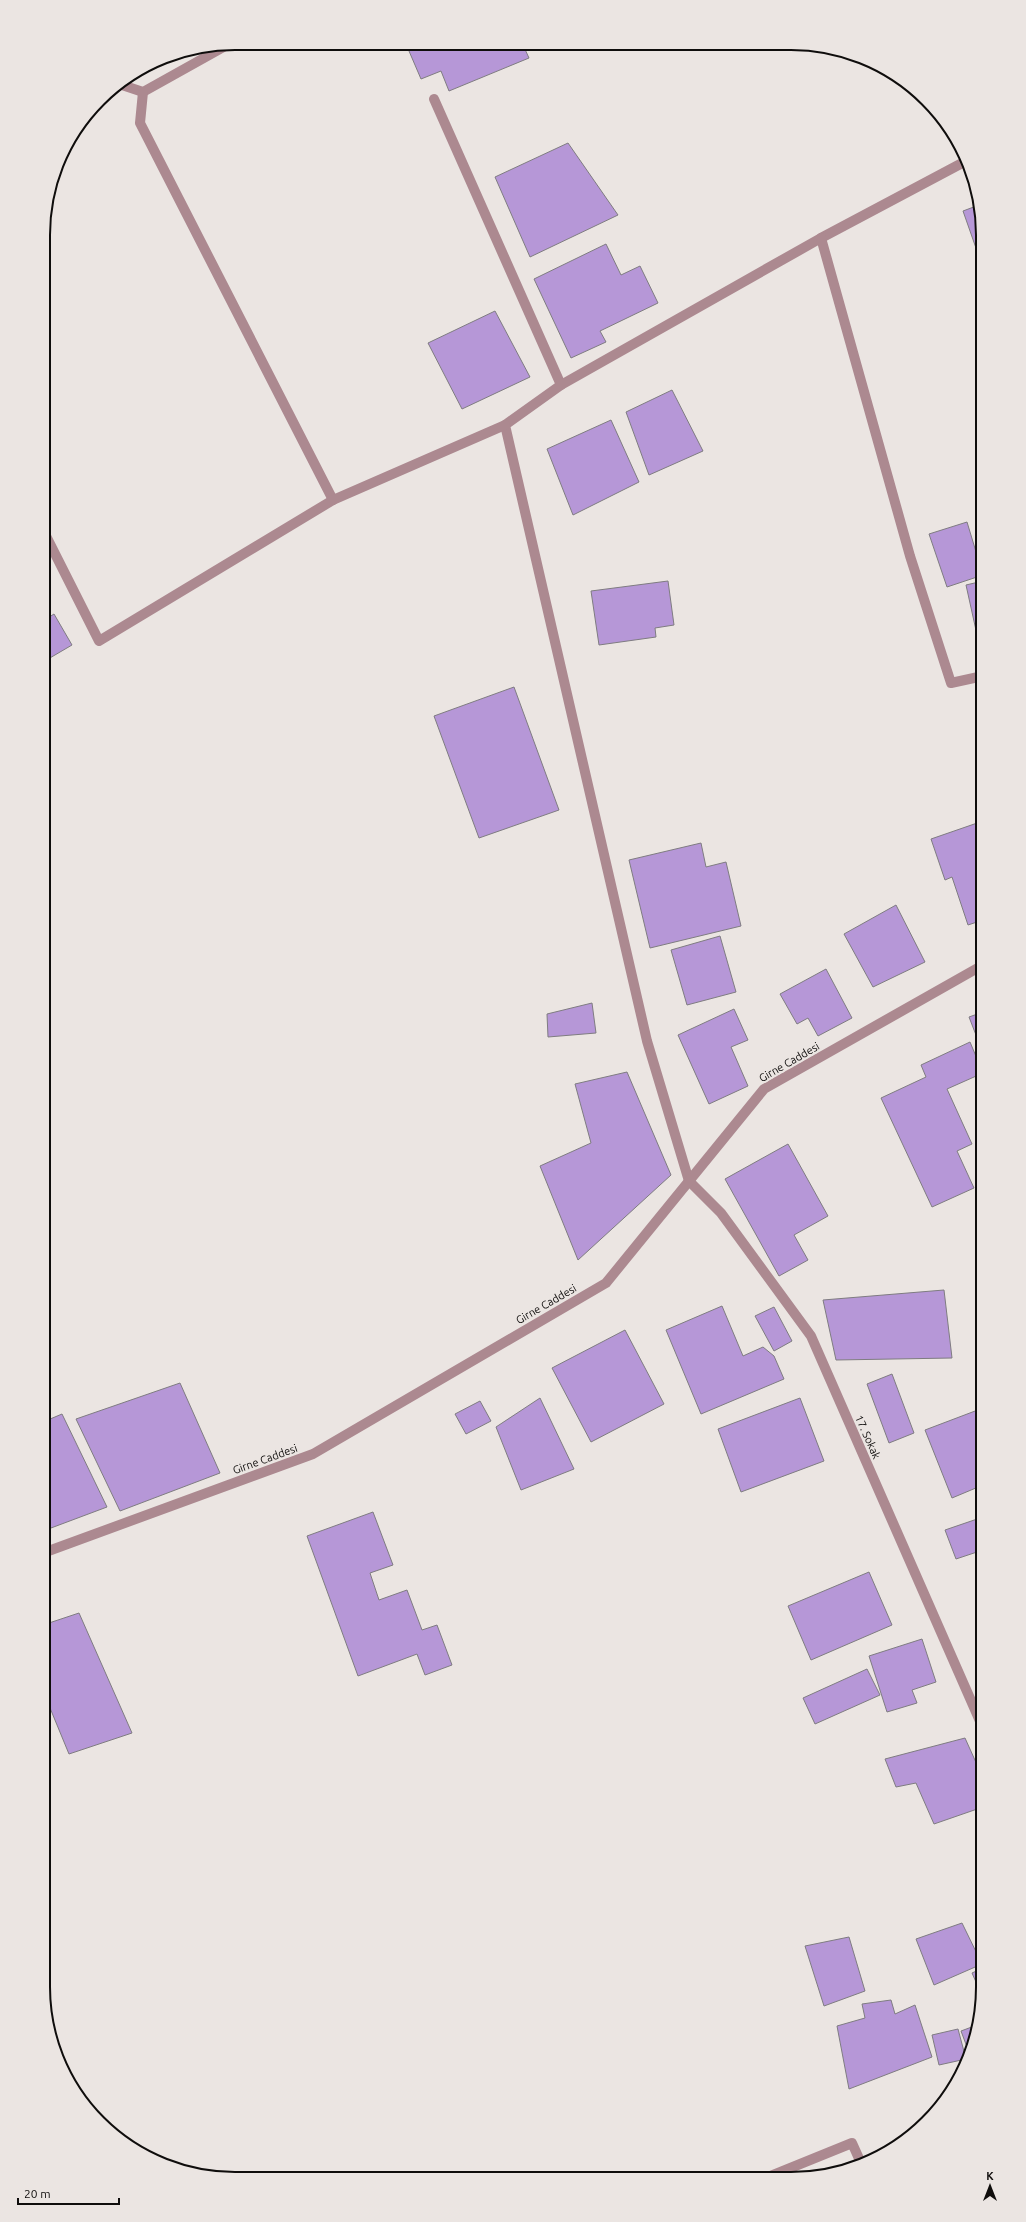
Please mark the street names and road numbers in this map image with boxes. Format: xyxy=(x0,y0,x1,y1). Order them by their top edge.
street label: Girne Caddesi xyxy=(757,1040,821,1084)
street label: Girne Caddesi xyxy=(514,1282,578,1326)
street label: 17. Sokak xyxy=(853,1413,883,1461)
street label: Girne Caddesi xyxy=(231,1442,299,1476)

